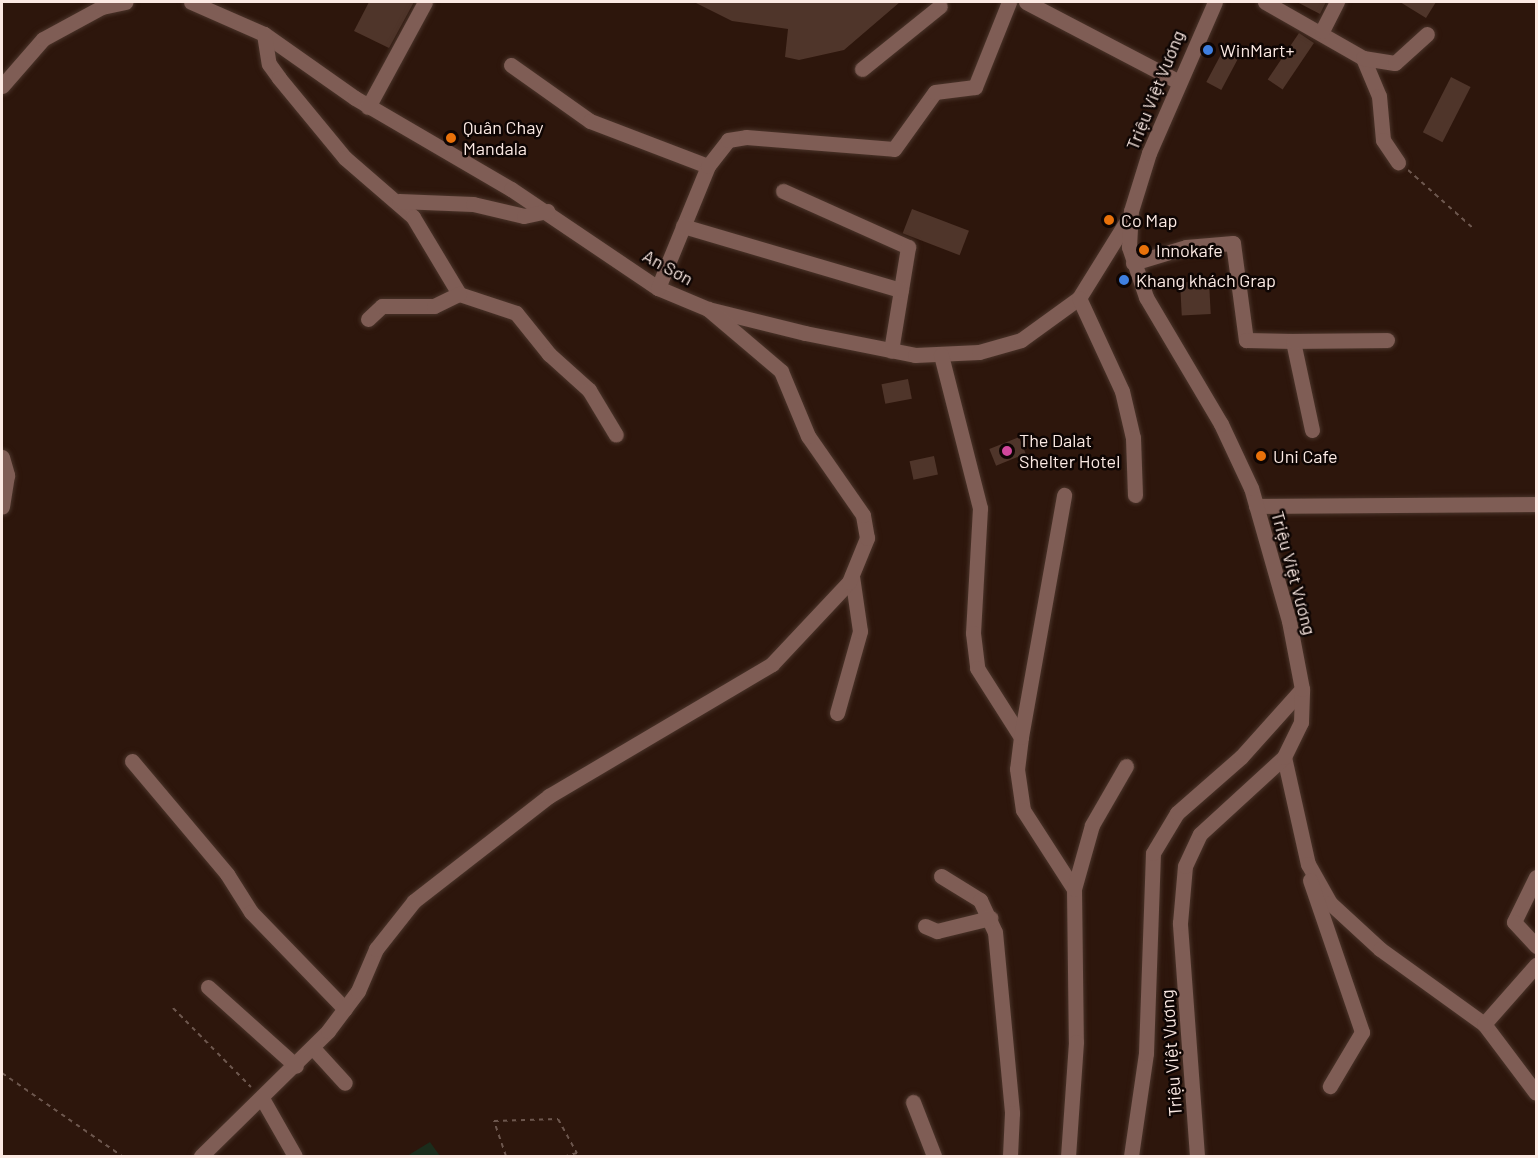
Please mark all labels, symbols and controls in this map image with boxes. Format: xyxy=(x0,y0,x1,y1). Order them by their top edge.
street label: Triệu Việt Vương xyxy=(1121,27,1189,153)
place label: WinMart+ xyxy=(1220,39,1295,61)
marker: WinMart+ xyxy=(1201,43,1215,57)
place label: Quân Chay Mandala xyxy=(463,117,544,160)
marker: Quân Chay Mandala xyxy=(444,131,458,145)
place label: Co Map xyxy=(1121,209,1177,231)
marker: Co Map xyxy=(1102,213,1116,227)
place label: Innokafe xyxy=(1156,239,1223,261)
marker: Innokafe xyxy=(1137,243,1151,257)
street label: An Sơn xyxy=(639,244,697,290)
place label: Khang khách Grap xyxy=(1136,269,1276,291)
marker: Khang khách Grap xyxy=(1117,273,1131,287)
place label: The Dalat Shelter Hotel xyxy=(1019,430,1120,472)
marker: The Dalat Shelter Hotel xyxy=(1000,444,1014,458)
place label: Uni Cafe xyxy=(1273,445,1338,467)
marker: Uni Cafe xyxy=(1254,449,1268,463)
street label: Triệu Việt Vương xyxy=(1267,509,1321,637)
street label: Triệu Việt Vương xyxy=(1156,989,1186,1117)

